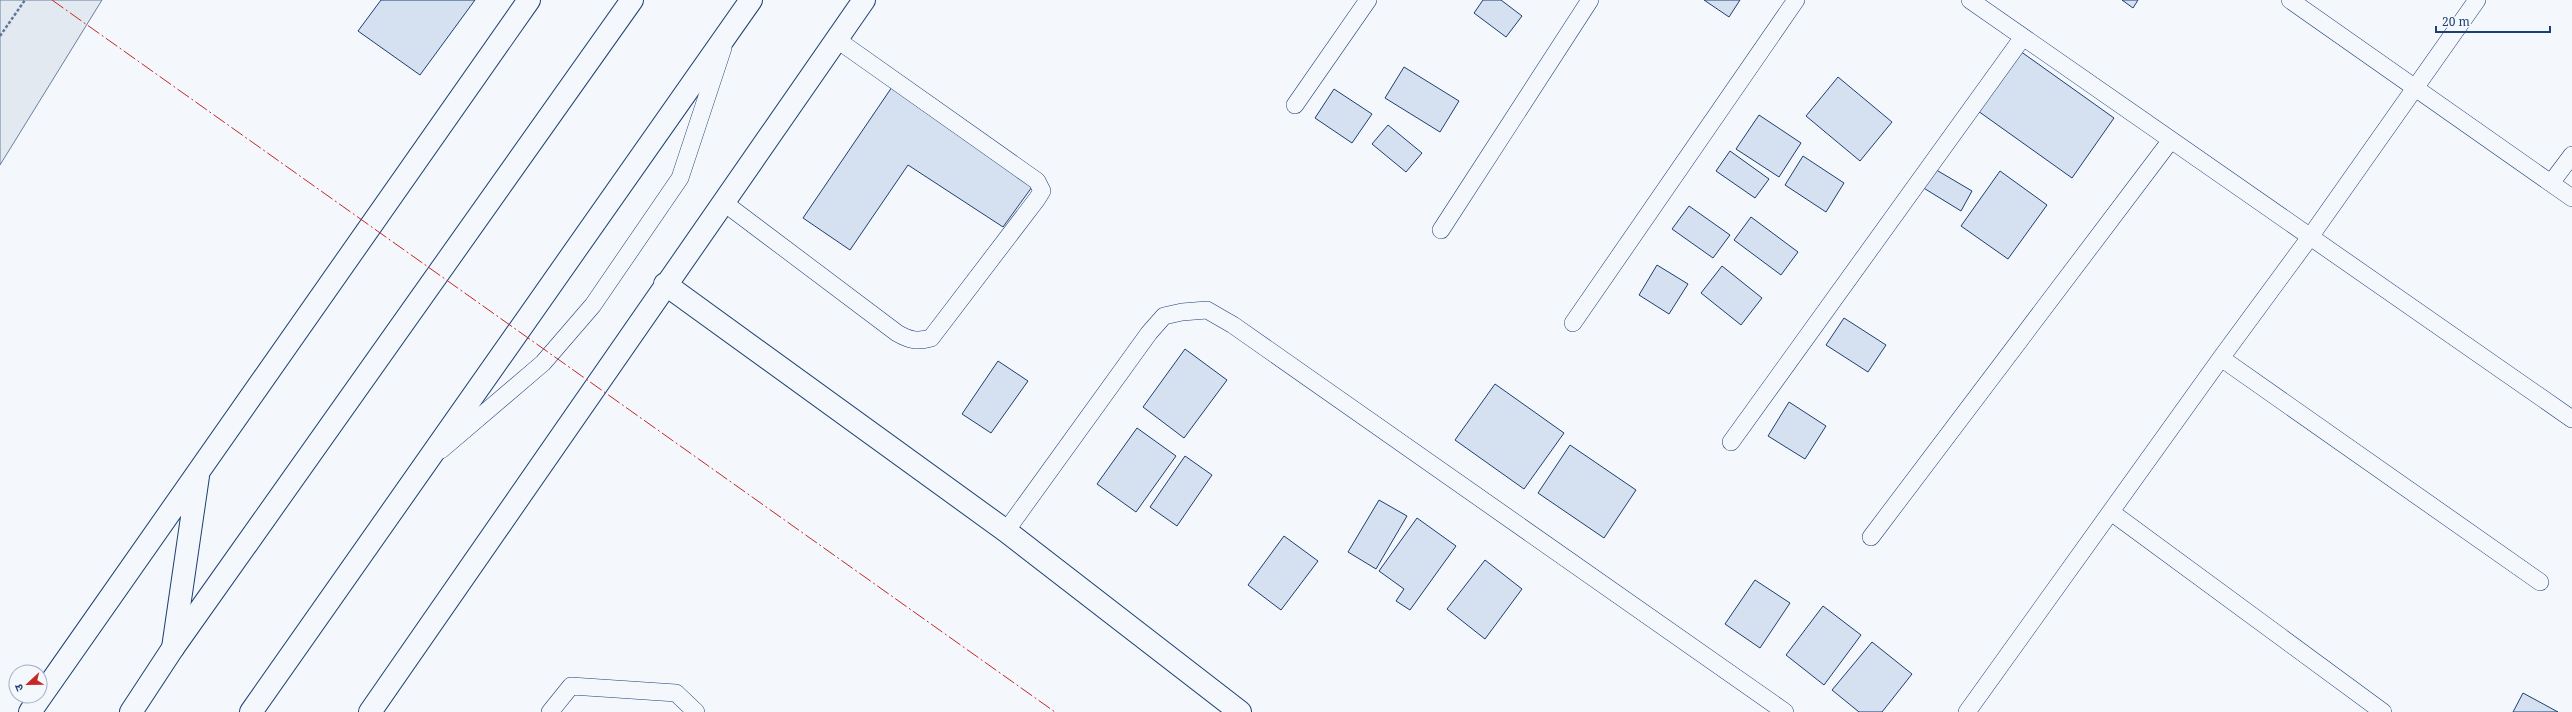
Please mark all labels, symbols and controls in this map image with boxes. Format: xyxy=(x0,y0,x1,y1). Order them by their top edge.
scale bar xyxy=(2436,8,2550,34)
text: 20 m xyxy=(2442,13,2470,30)
north arrow xyxy=(8,664,48,704)
text: उ xyxy=(10,682,26,694)

